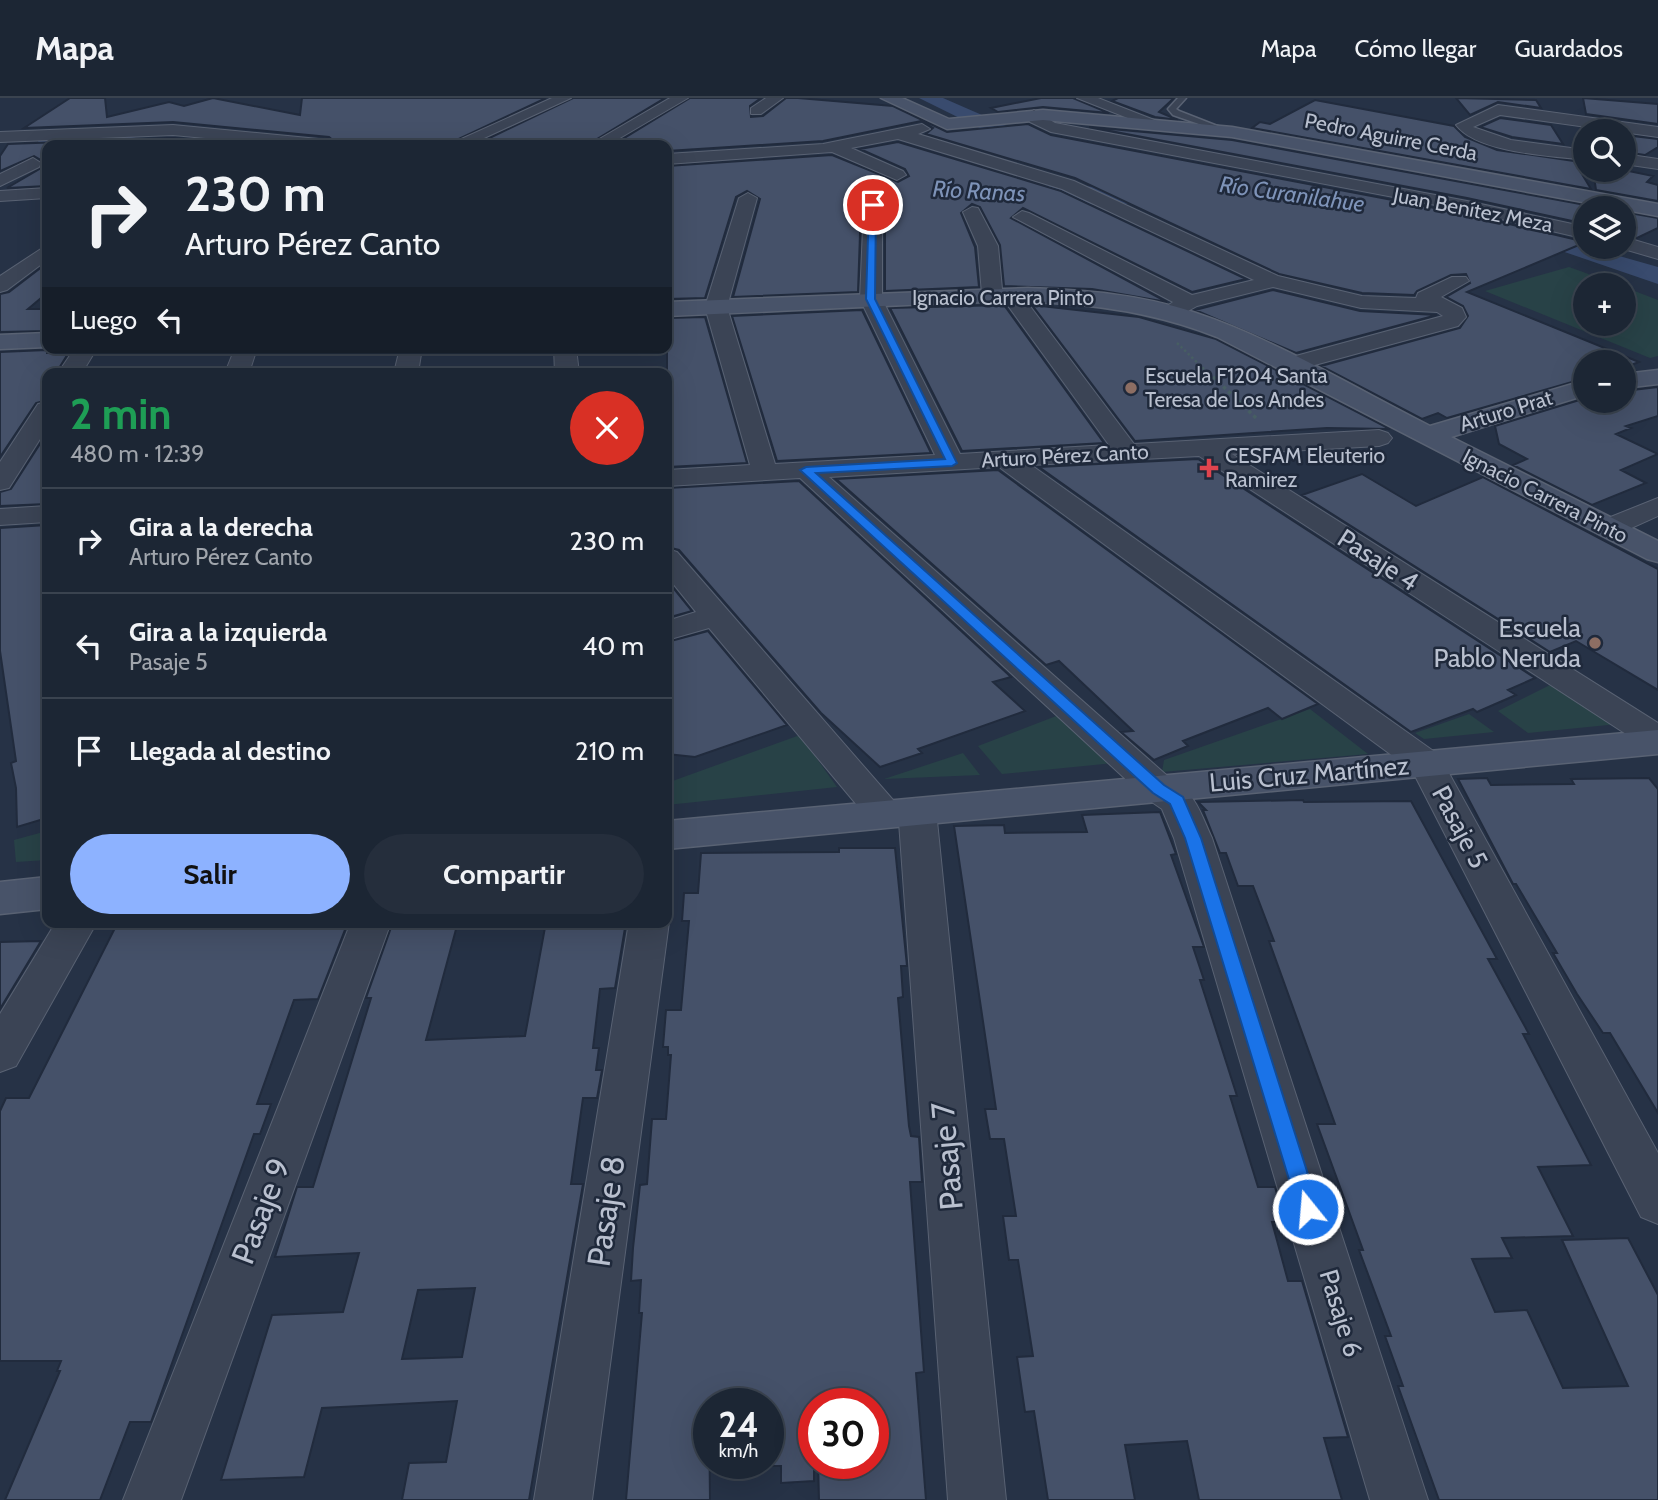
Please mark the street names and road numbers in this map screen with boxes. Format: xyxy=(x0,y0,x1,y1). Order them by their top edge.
street label: Pedro Aguirre Cerda xyxy=(1303,108,1480,166)
street label: Juan Benítez Meza xyxy=(1390,182,1555,237)
street label: Ignacio Carrera Pinto xyxy=(912,285,1094,310)
street label: Arturo Prat xyxy=(1456,385,1555,436)
street label: Arturo Pérez Canto xyxy=(981,439,1149,472)
street label: Ignacio Carrera Pinto xyxy=(1458,443,1632,548)
street label: Pasaje 4 xyxy=(1332,522,1424,598)
street label: Luis Cruz Martínez xyxy=(1208,749,1410,799)
street label: Pasaje 5 xyxy=(1425,780,1495,874)
street label: Pasaje 7 xyxy=(922,1100,971,1212)
street label: Pasaje 9 xyxy=(223,1152,299,1269)
street label: Pasaje 8 xyxy=(578,1153,633,1269)
street label: Pasaje 6 xyxy=(1313,1265,1369,1361)

